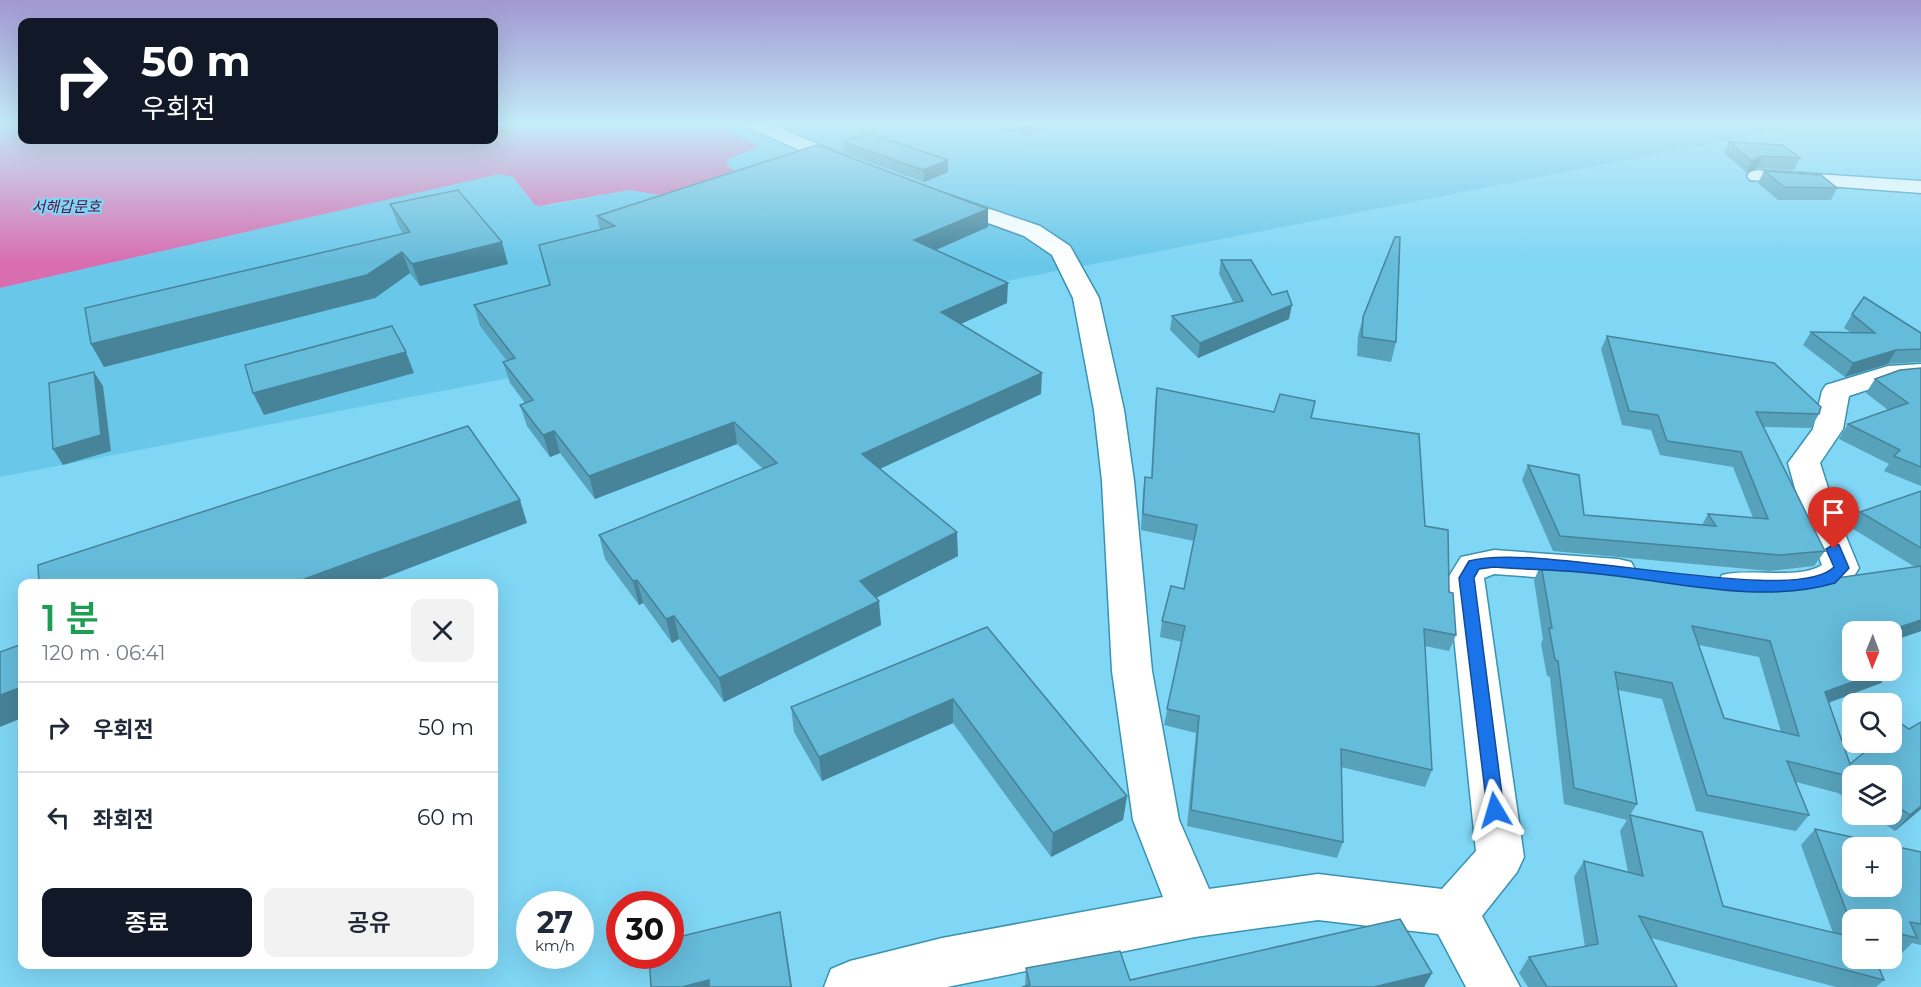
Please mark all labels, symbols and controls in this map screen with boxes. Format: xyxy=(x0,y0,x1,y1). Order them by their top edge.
text: 50 m xyxy=(141,35,250,87)
icon: right xyxy=(42,42,120,120)
text: 우회전 xyxy=(141,92,216,125)
water label: 서해갑문호 xyxy=(31,197,102,216)
pin xyxy=(1808,487,1859,549)
icon: arrive xyxy=(1817,496,1850,529)
text: 1 분 xyxy=(42,596,99,640)
button: close xyxy=(411,599,474,662)
north arrow xyxy=(1842,621,1902,681)
map controls xyxy=(1842,621,1902,969)
text: 120 m · 06:41 xyxy=(42,641,165,665)
button: search xyxy=(1842,693,1902,753)
icon: right xyxy=(42,711,75,744)
text: 50 m xyxy=(418,714,474,741)
text: 우회전 xyxy=(93,716,154,743)
button: layers xyxy=(1842,765,1902,825)
position arrow xyxy=(1463,778,1527,842)
icon: left xyxy=(42,801,75,834)
text: 60 m xyxy=(417,804,474,831)
text: 좌회전 xyxy=(93,806,154,833)
button: + xyxy=(1842,837,1902,897)
button: 종료 xyxy=(42,888,252,957)
button: 공유 xyxy=(264,888,474,957)
speed limit sign: 30 xyxy=(606,891,684,969)
text: 27 xyxy=(537,904,573,941)
button: − xyxy=(1842,909,1902,969)
text: km/h xyxy=(535,936,575,955)

